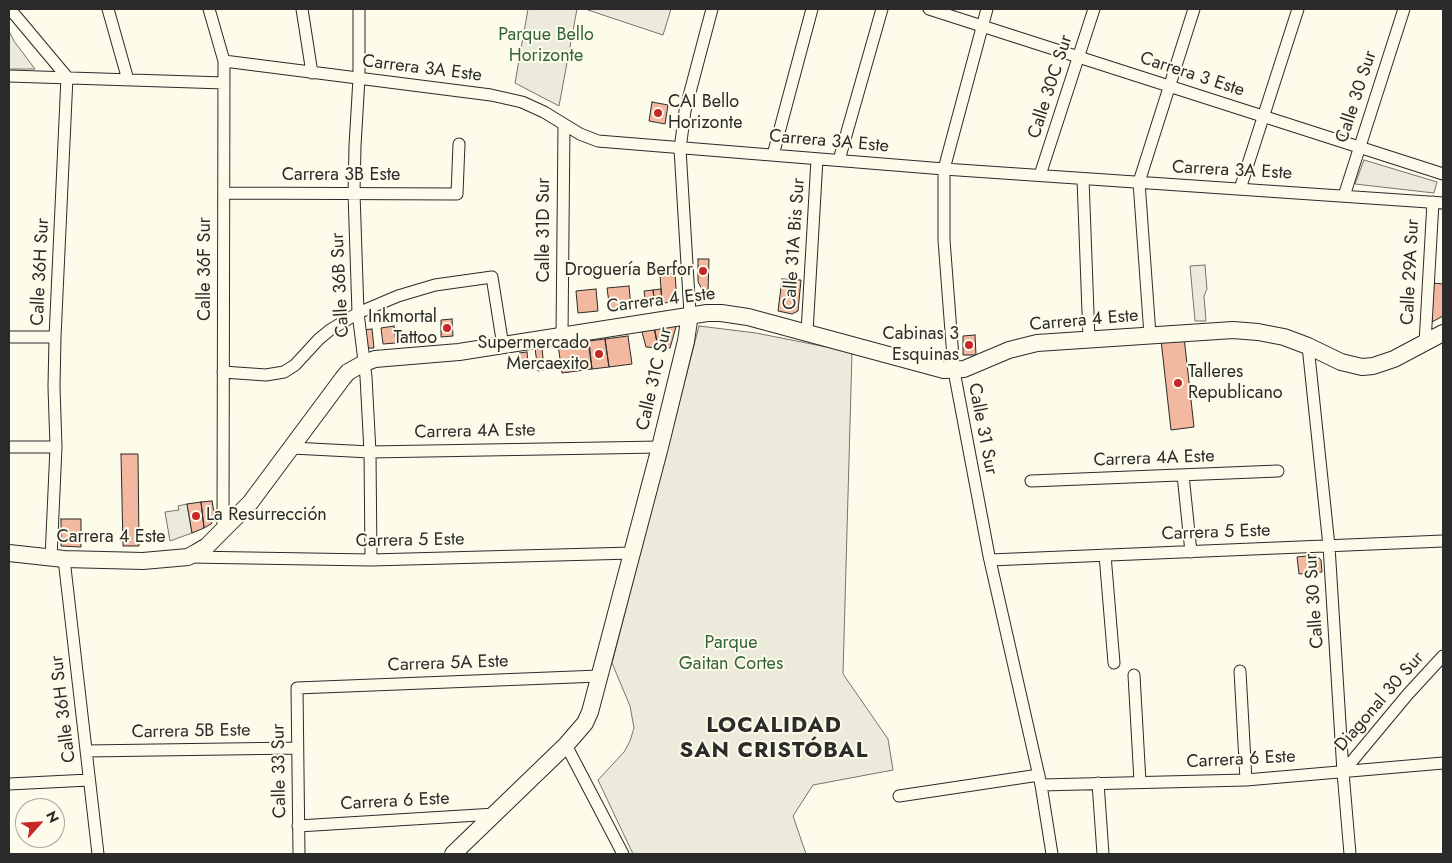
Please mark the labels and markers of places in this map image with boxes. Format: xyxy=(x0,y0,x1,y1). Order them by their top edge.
place label: CAI Bello Horizonte xyxy=(668,92,742,134)
marker: CAI Bello Horizonte xyxy=(652,107,664,119)
place label: Droguería Berfor xyxy=(564,260,693,282)
marker: Droguería Berfor xyxy=(697,265,709,277)
place label: Inkmortal Tattoo xyxy=(368,307,437,350)
marker: Inkmortal Tattoo xyxy=(441,322,453,334)
place label: Cabinas 3 Esquinas xyxy=(882,324,959,366)
place label: Supermercado Mercaexito xyxy=(477,333,589,376)
marker: Cabinas 3 Esquinas xyxy=(963,339,975,351)
marker: Supermercado Mercaexito xyxy=(593,348,605,360)
place label: Talleres Republicano xyxy=(1188,362,1283,404)
marker: Talleres Republicano xyxy=(1172,377,1184,389)
place label: La Resurrección xyxy=(206,505,327,527)
marker: La Resurrección xyxy=(190,510,202,522)

